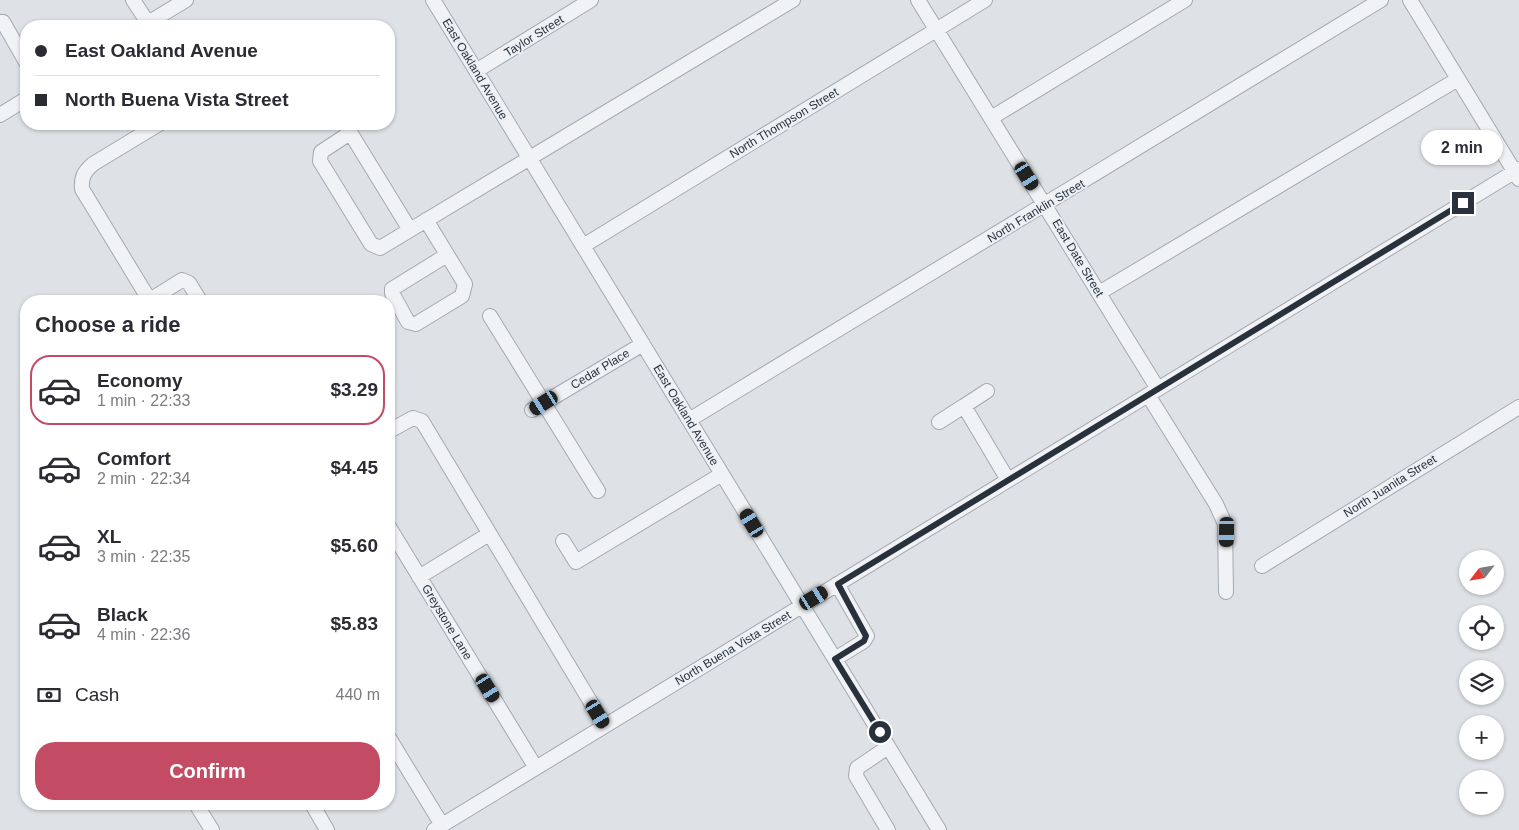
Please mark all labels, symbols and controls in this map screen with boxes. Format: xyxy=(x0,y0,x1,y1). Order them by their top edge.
street label: Taylor Street xyxy=(502,12,567,60)
street label: East Oakland Avenue xyxy=(439,16,511,122)
text: East Oakland Avenue xyxy=(65,40,258,61)
street label: North Thompson Street xyxy=(727,85,842,161)
text: North Buena Vista Street xyxy=(65,89,288,110)
callout: 2 min xyxy=(1422,130,1504,166)
text: 2 min xyxy=(1441,139,1483,156)
car xyxy=(1012,159,1041,193)
street label: North Franklin Street xyxy=(985,176,1088,246)
route end xyxy=(1452,192,1474,214)
street label: East Date Street xyxy=(1049,217,1107,300)
text: Choose a ride xyxy=(35,312,180,337)
street label: Cedar Place xyxy=(568,346,632,392)
street label: East Oakland Avenue xyxy=(650,362,722,468)
icon: car xyxy=(37,368,82,413)
text: Economy xyxy=(97,370,183,391)
text: $3.29 xyxy=(330,379,378,400)
car xyxy=(527,389,560,417)
text: 1 min · 22:33 xyxy=(97,392,190,409)
icon: car xyxy=(37,446,82,491)
text: Comfort xyxy=(97,448,171,469)
street label: North Juanita Street xyxy=(1341,451,1440,520)
text: $4.45 xyxy=(330,457,378,478)
text: 2 min · 22:34 xyxy=(97,470,190,487)
car xyxy=(737,506,766,540)
car xyxy=(1219,517,1234,547)
icon: car xyxy=(37,524,82,569)
text: XL xyxy=(97,526,121,547)
text: $5.60 xyxy=(330,535,378,556)
text: 3 min · 22:35 xyxy=(97,548,190,565)
north arrow xyxy=(1459,550,1504,595)
map controls xyxy=(1459,550,1504,815)
street label: Greystone Lane xyxy=(419,582,475,662)
car xyxy=(797,584,830,612)
icon: car xyxy=(37,602,82,647)
text: Black xyxy=(97,604,148,625)
button: locate xyxy=(1459,605,1504,650)
street label: North Buena Vista Street xyxy=(673,608,794,688)
text: $5.83 xyxy=(330,613,378,634)
text: 4 min · 22:36 xyxy=(97,626,190,643)
button: layers xyxy=(1459,660,1504,705)
car xyxy=(473,671,502,705)
icon: cash xyxy=(35,681,63,709)
text: Cash xyxy=(75,684,119,705)
text: 440 m xyxy=(336,686,380,703)
car xyxy=(583,697,612,731)
button: + xyxy=(1459,715,1504,760)
route start xyxy=(869,721,891,743)
button: Confirm xyxy=(35,742,380,800)
button: − xyxy=(1459,770,1504,815)

